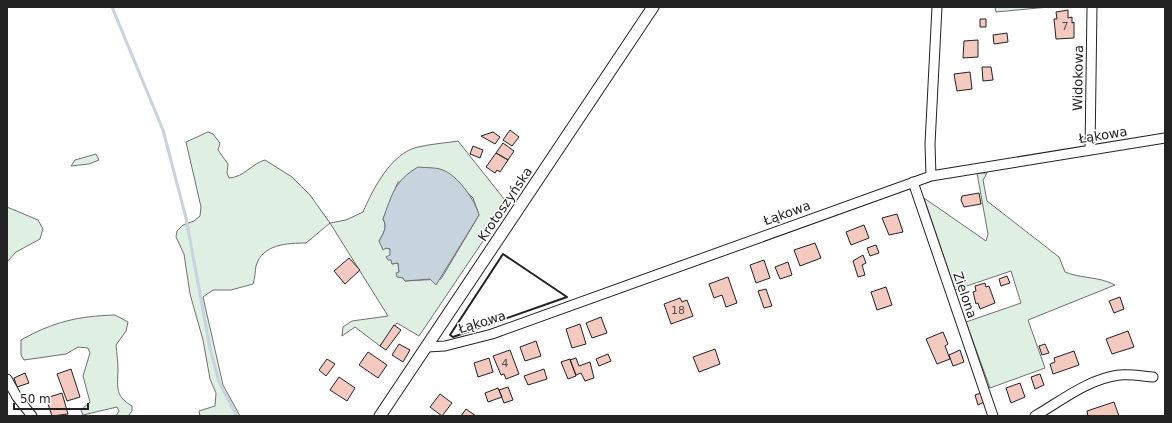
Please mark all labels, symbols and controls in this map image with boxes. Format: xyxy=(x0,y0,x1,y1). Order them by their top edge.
house number: 7 xyxy=(1062,20,1069,33)
street label: Widokowa xyxy=(1070,45,1086,111)
street label: Łąkowa xyxy=(1077,124,1128,146)
street label: Krotoszyńska xyxy=(475,164,535,244)
street label: Łąkowa xyxy=(761,198,813,229)
street label: Zielona xyxy=(950,270,980,320)
house number: 18 xyxy=(671,304,685,317)
street label: Łąkowa xyxy=(455,308,508,337)
house number: 4 xyxy=(502,357,509,370)
scale bar xyxy=(14,385,88,411)
text: 50 m xyxy=(20,392,51,406)

